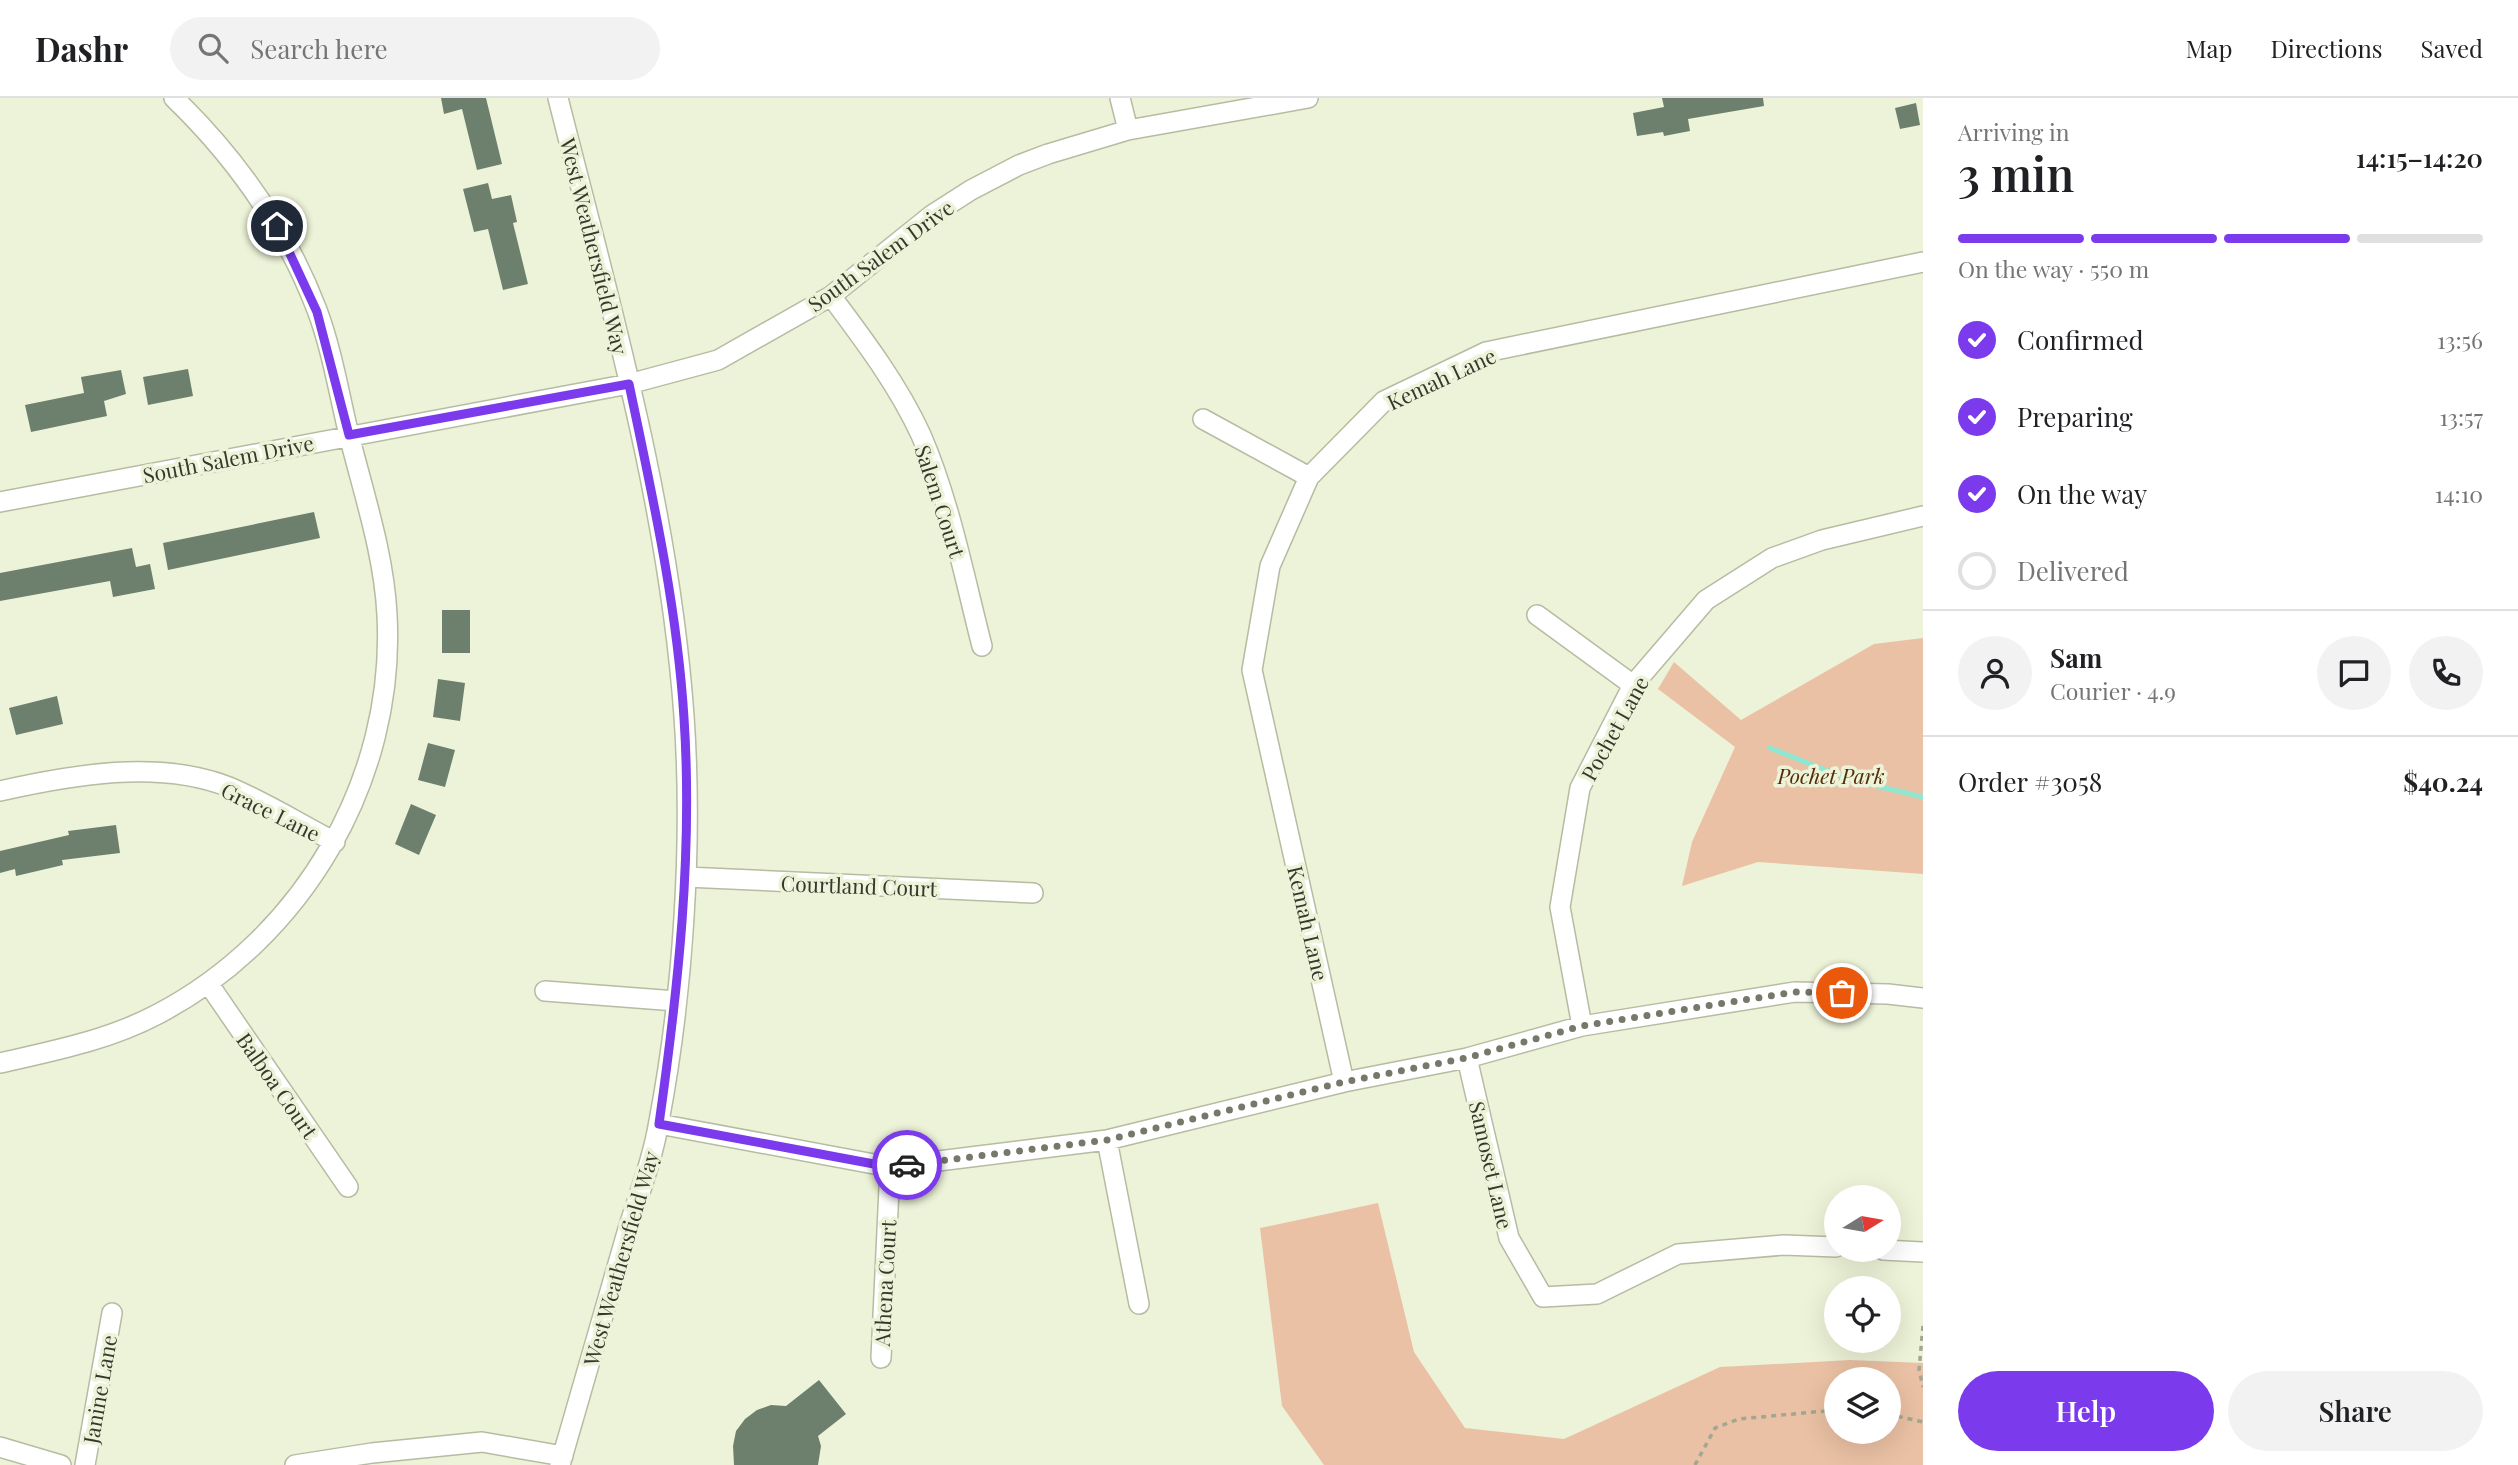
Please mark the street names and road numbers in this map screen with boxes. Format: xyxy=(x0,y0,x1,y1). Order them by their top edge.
street label: West Weathersfield Way xyxy=(554,134,636,358)
street label: South Salem Drive xyxy=(802,193,958,317)
street label: Kemah Lane xyxy=(1382,341,1500,415)
street label: South Salem Drive xyxy=(140,428,316,488)
street label: Salem Court xyxy=(910,441,973,562)
street label: Pochet Lane xyxy=(1574,671,1654,785)
street label: Grace Lane xyxy=(217,775,325,847)
street label: Kemah Lane xyxy=(1282,863,1336,983)
street label: Courtland Court xyxy=(780,868,938,902)
street label: Balboa Court xyxy=(231,1026,325,1144)
street label: Samoset Lane xyxy=(1464,1098,1520,1232)
street label: West Weathersfield Way xyxy=(576,1147,664,1370)
street label: Athena Court xyxy=(867,1219,901,1348)
street label: Janine Lane xyxy=(75,1332,122,1447)

